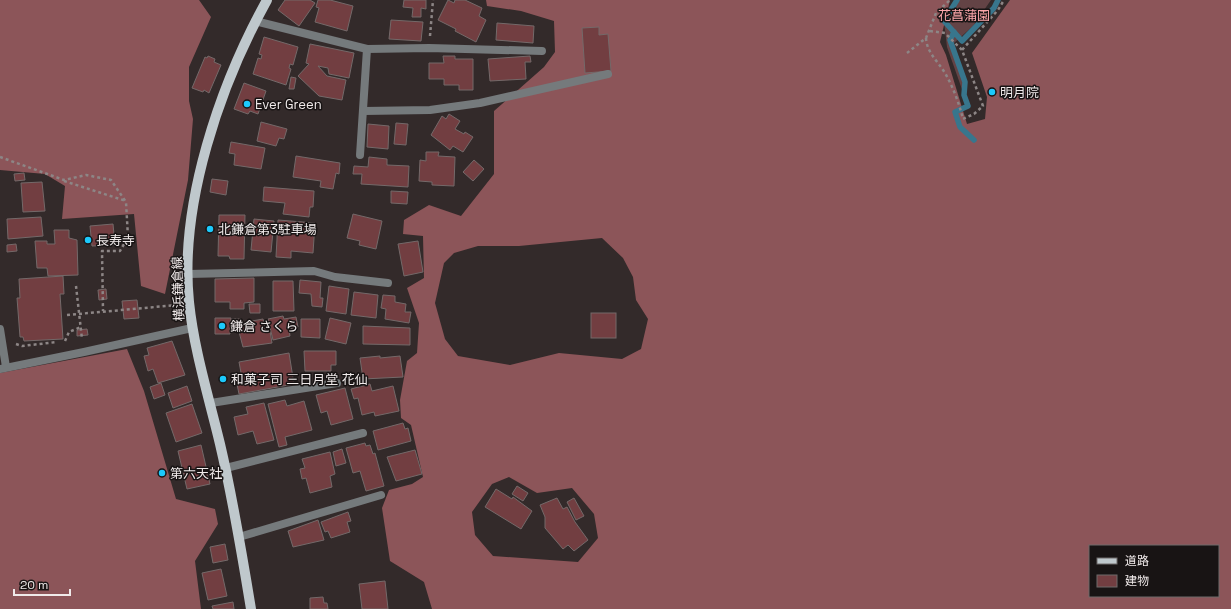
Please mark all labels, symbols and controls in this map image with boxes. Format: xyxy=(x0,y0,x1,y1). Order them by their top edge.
park label: 花菖蒲園 xyxy=(938,7,990,24)
place label: 明月院 xyxy=(1000,84,1039,101)
marker: 明月院 xyxy=(987,87,997,97)
place label: Ever Green xyxy=(255,96,322,113)
marker: Ever Green xyxy=(242,99,252,109)
place label: 北鎌倉第3駐車場 xyxy=(218,221,317,238)
marker: 北鎌倉第3駐車場 xyxy=(205,224,215,234)
place label: 長寿寺 xyxy=(96,232,135,249)
marker: 長寿寺 xyxy=(83,235,93,245)
street label: 横浜鎌倉線 xyxy=(168,256,188,322)
place label: 鎌倉 さくら xyxy=(230,318,298,335)
marker: 鎌倉 さくら xyxy=(217,321,227,331)
place label: 和菓子司 三日月堂 花仙 xyxy=(231,371,368,388)
marker: 和菓子司 三日月堂 花仙 xyxy=(218,374,228,384)
place label: 第六天社 xyxy=(170,465,222,482)
marker: 第六天社 xyxy=(157,468,167,478)
legend xyxy=(1089,545,1219,597)
text: 道路 xyxy=(1125,553,1149,569)
scale bar xyxy=(14,571,70,597)
text: 建物 xyxy=(1125,573,1149,589)
text: 20 m xyxy=(20,577,48,593)

